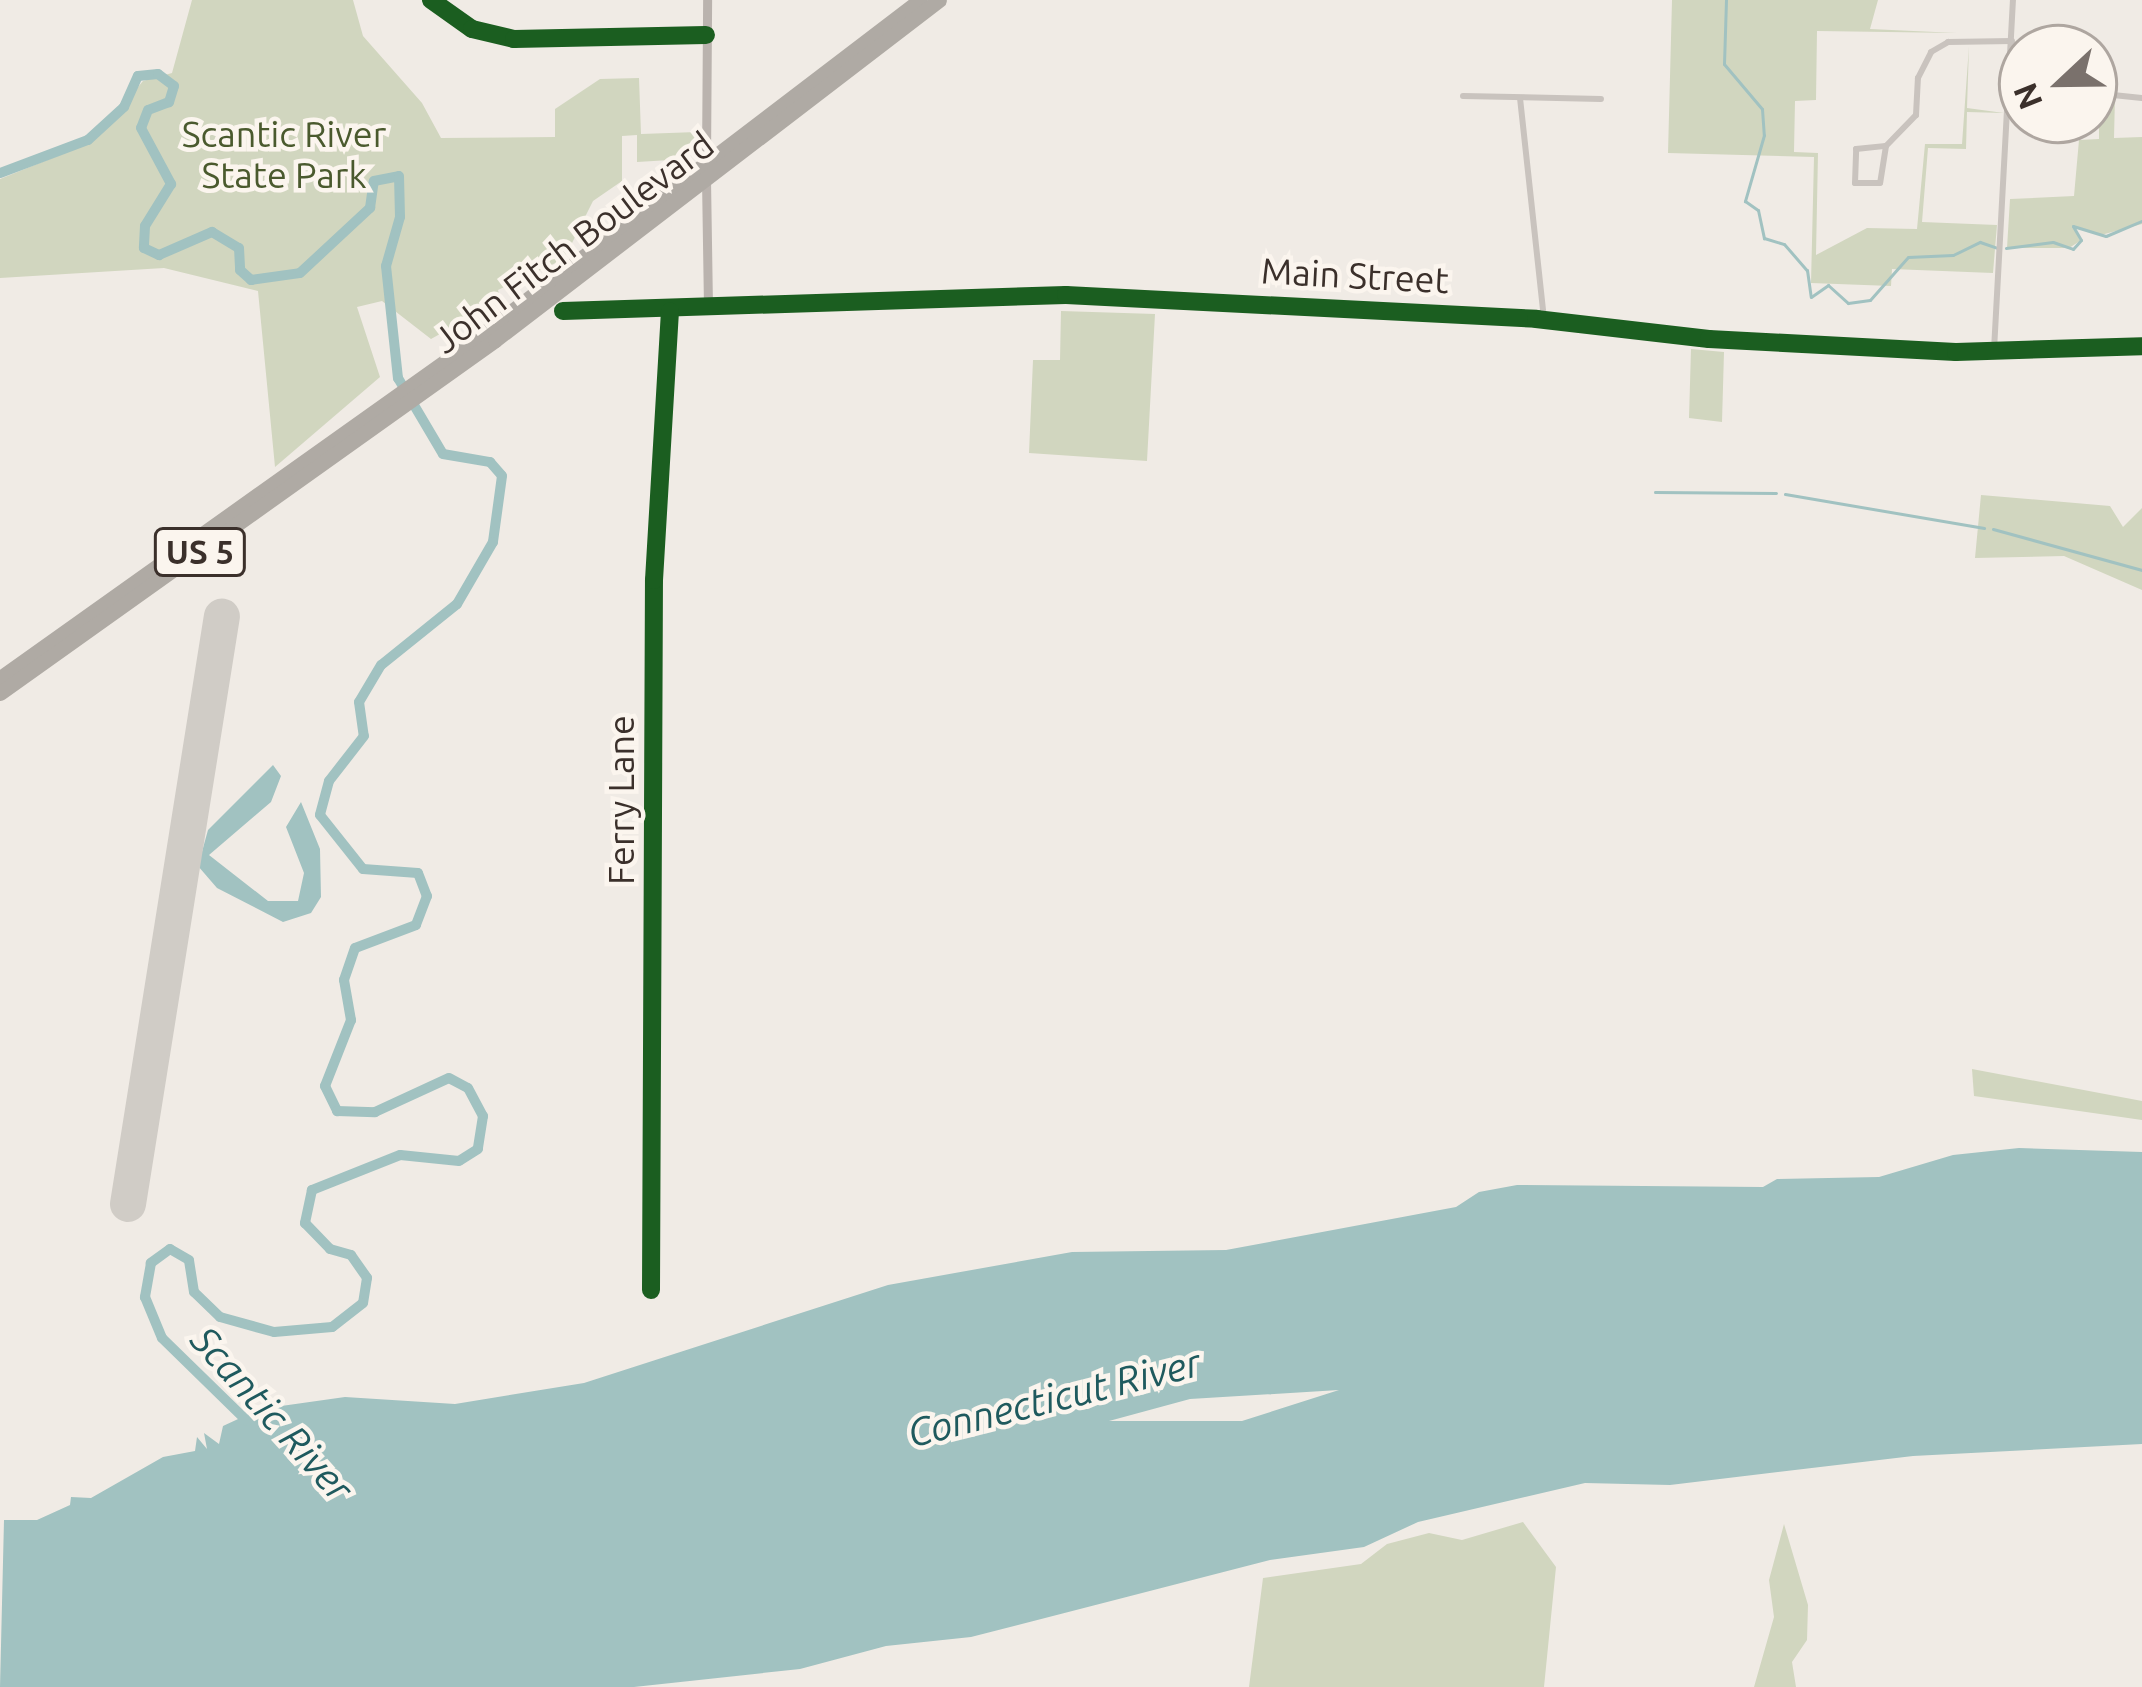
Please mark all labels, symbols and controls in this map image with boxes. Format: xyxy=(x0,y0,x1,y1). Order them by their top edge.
north arrow xyxy=(1998,24,2118,144)
text: N xyxy=(2005,78,2049,115)
park label: Scantic River State Park xyxy=(182,111,386,196)
street label: John Fitch Boulevard xyxy=(424,122,722,362)
street label: Main Street xyxy=(1260,249,1450,301)
road number: US 5 xyxy=(152,525,248,579)
street label: Ferry Lane xyxy=(599,715,643,885)
water label: Scantic River xyxy=(181,1317,363,1511)
water label: Connecticut River xyxy=(902,1339,1206,1457)

